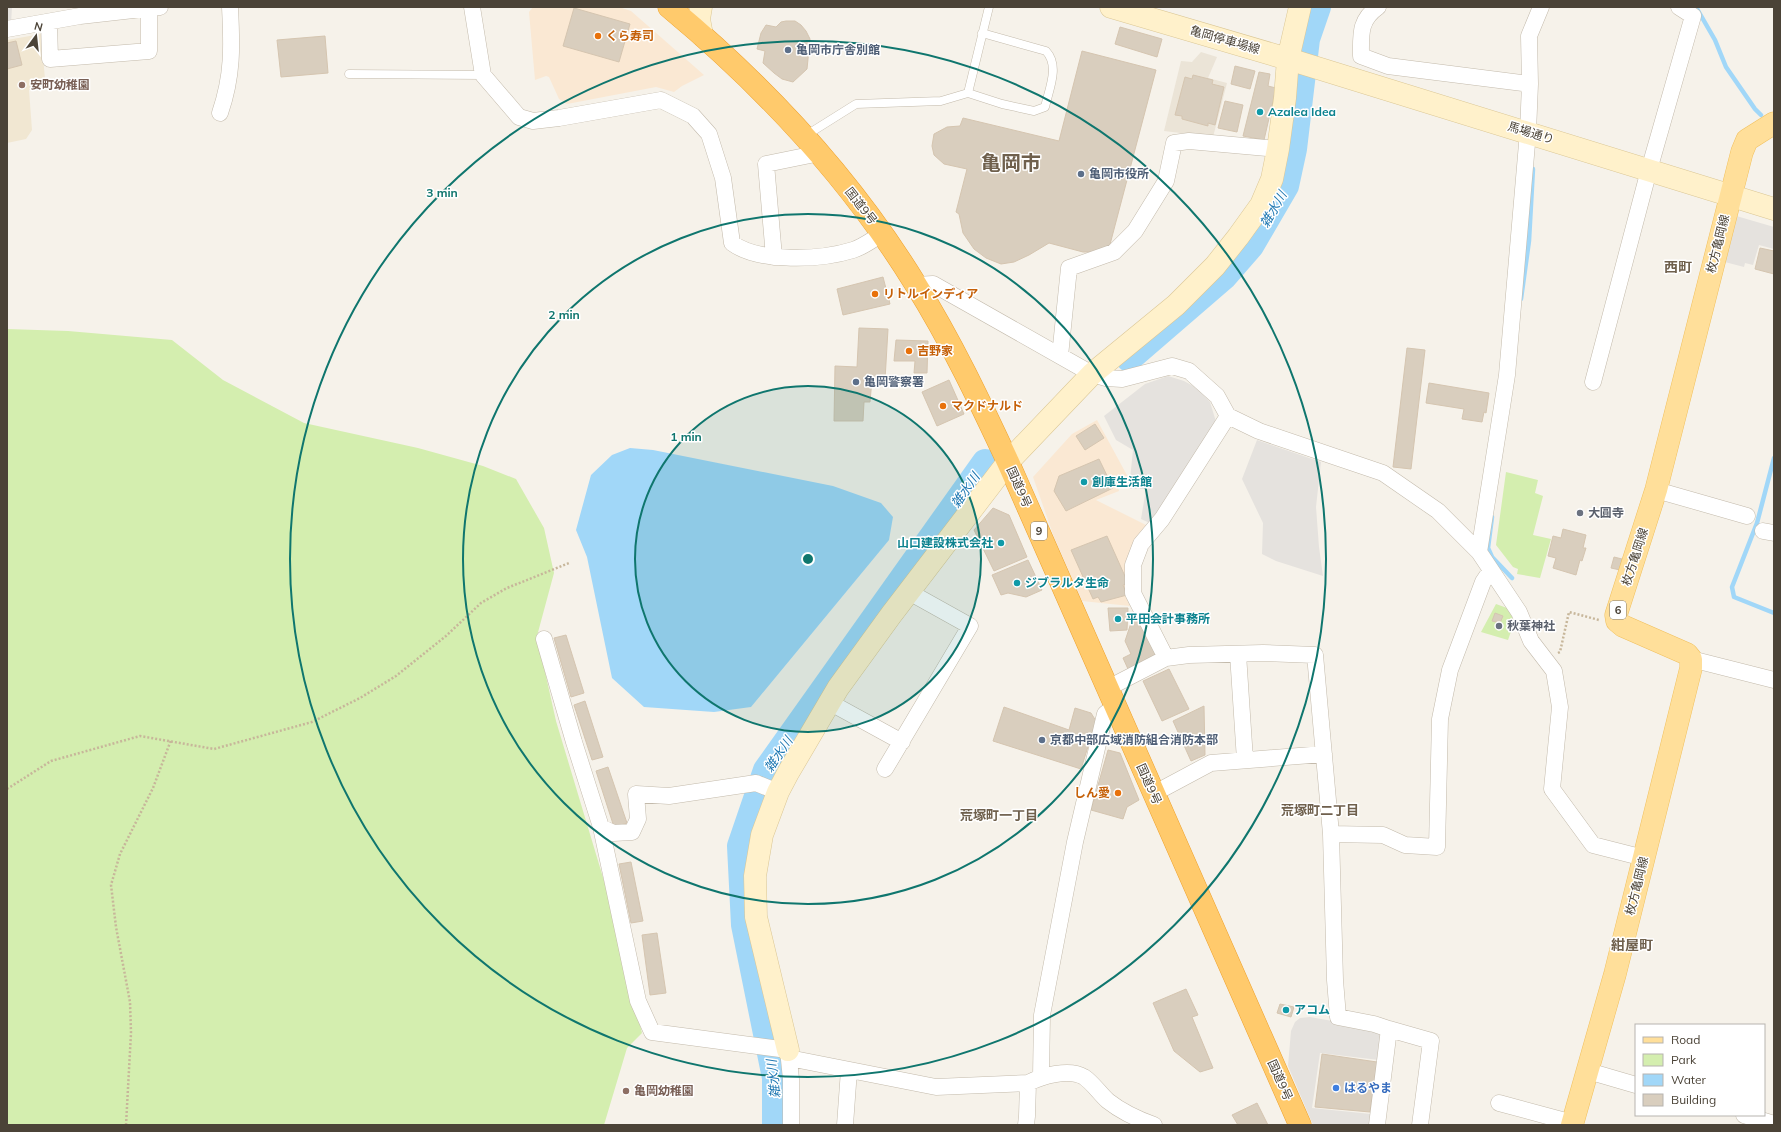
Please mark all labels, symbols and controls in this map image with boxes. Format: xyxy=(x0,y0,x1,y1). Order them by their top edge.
north arrow xyxy=(16,16,56,56)
text: N xyxy=(33,19,44,34)
street label: 亀岡停車場線 xyxy=(1188,22,1262,57)
place label: くら寿司 xyxy=(606,28,654,43)
marker: くら寿司 xyxy=(593,31,603,41)
place label: 亀岡市庁舎別館 xyxy=(796,42,880,57)
marker: 亀岡市庁舎別館 xyxy=(783,45,793,55)
place label: 安町幼稚園 xyxy=(30,77,90,92)
marker: 安町幼稚園 xyxy=(17,80,27,90)
place label: Azalea Idea xyxy=(1268,104,1336,119)
marker: Azalea Idea xyxy=(1255,107,1265,117)
street label: 馬場通り xyxy=(1506,118,1556,147)
district label: 亀岡市 xyxy=(981,150,1041,175)
place label: 亀岡市役所 xyxy=(1089,166,1149,181)
marker: 亀岡市役所 xyxy=(1076,169,1086,179)
street label: 国道9号 xyxy=(842,184,881,227)
text: 3 min xyxy=(426,185,458,200)
water label: 雑水川 xyxy=(1256,186,1291,230)
street label: 枚方亀岡線 xyxy=(1703,213,1732,275)
district label: 西町 xyxy=(1664,258,1692,276)
place label: リトルインディア xyxy=(883,286,978,301)
marker: リトルインディア xyxy=(870,289,880,299)
text: 2 min xyxy=(548,307,580,322)
place label: 吉野家 xyxy=(917,343,953,358)
marker: 吉野家 xyxy=(904,346,914,356)
place label: 亀岡警察署 xyxy=(864,374,924,389)
marker: 亀岡警察署 xyxy=(851,377,861,387)
place label: マクドナルド xyxy=(951,398,1023,413)
marker: マクドナルド xyxy=(938,401,948,411)
text: 1 min xyxy=(670,429,702,444)
street label: 国道9号 xyxy=(1004,464,1035,510)
water label: 雑水川 xyxy=(947,468,984,511)
place label: 創庫生活館 xyxy=(1092,474,1152,489)
marker: 創庫生活館 xyxy=(1079,477,1089,487)
place label: 大圓寺 xyxy=(1588,505,1624,520)
marker: 大圓寺 xyxy=(1575,508,1585,518)
road number: 9 xyxy=(1031,522,1047,540)
street label: 枚方亀岡線 xyxy=(1618,526,1651,588)
place label: 山口建設株式会社 xyxy=(897,535,993,550)
marker: 山口建設株式会社 xyxy=(996,538,1006,548)
centre of rings xyxy=(801,552,815,566)
place label: ジブラルタ生命 xyxy=(1025,575,1109,590)
marker: ジブラルタ生命 xyxy=(1012,578,1022,588)
road number: 6 xyxy=(1610,601,1626,619)
place label: 平田会計事務所 xyxy=(1126,611,1210,626)
marker: 平田会計事務所 xyxy=(1113,614,1123,624)
place label: 秋葉神社 xyxy=(1507,618,1555,633)
marker: 秋葉神社 xyxy=(1494,621,1504,631)
water label: 雑水川 xyxy=(760,732,797,775)
place label: 京都中部広域消防組合消防本部 xyxy=(1050,732,1218,747)
marker: 京都中部広域消防組合消防本部 xyxy=(1037,735,1047,745)
street label: 国道9号 xyxy=(1134,761,1165,807)
place label: しん愛 xyxy=(1074,785,1110,800)
marker: しん愛 xyxy=(1113,788,1123,798)
district label: 荒塚町二丁目 xyxy=(1281,802,1359,818)
district label: 荒塚町一丁目 xyxy=(960,807,1038,823)
street label: 枚方亀岡線 xyxy=(1622,855,1651,917)
district label: 紺屋町 xyxy=(1611,936,1653,954)
place label: アコム xyxy=(1294,1002,1330,1017)
marker: アコム xyxy=(1281,1005,1291,1015)
legend xyxy=(1635,1024,1765,1116)
text: Road xyxy=(1671,1032,1700,1047)
text: Park xyxy=(1671,1052,1697,1067)
water label: 雑水川 xyxy=(763,1057,783,1099)
street label: 国道9号 xyxy=(1265,1057,1296,1103)
text: Water xyxy=(1671,1072,1707,1087)
place label: はるやま xyxy=(1344,1080,1392,1095)
place label: 亀岡幼稚園 xyxy=(634,1083,694,1098)
marker: はるやま xyxy=(1331,1083,1341,1093)
marker: 亀岡幼稚園 xyxy=(621,1086,631,1096)
text: Building xyxy=(1671,1092,1716,1107)

